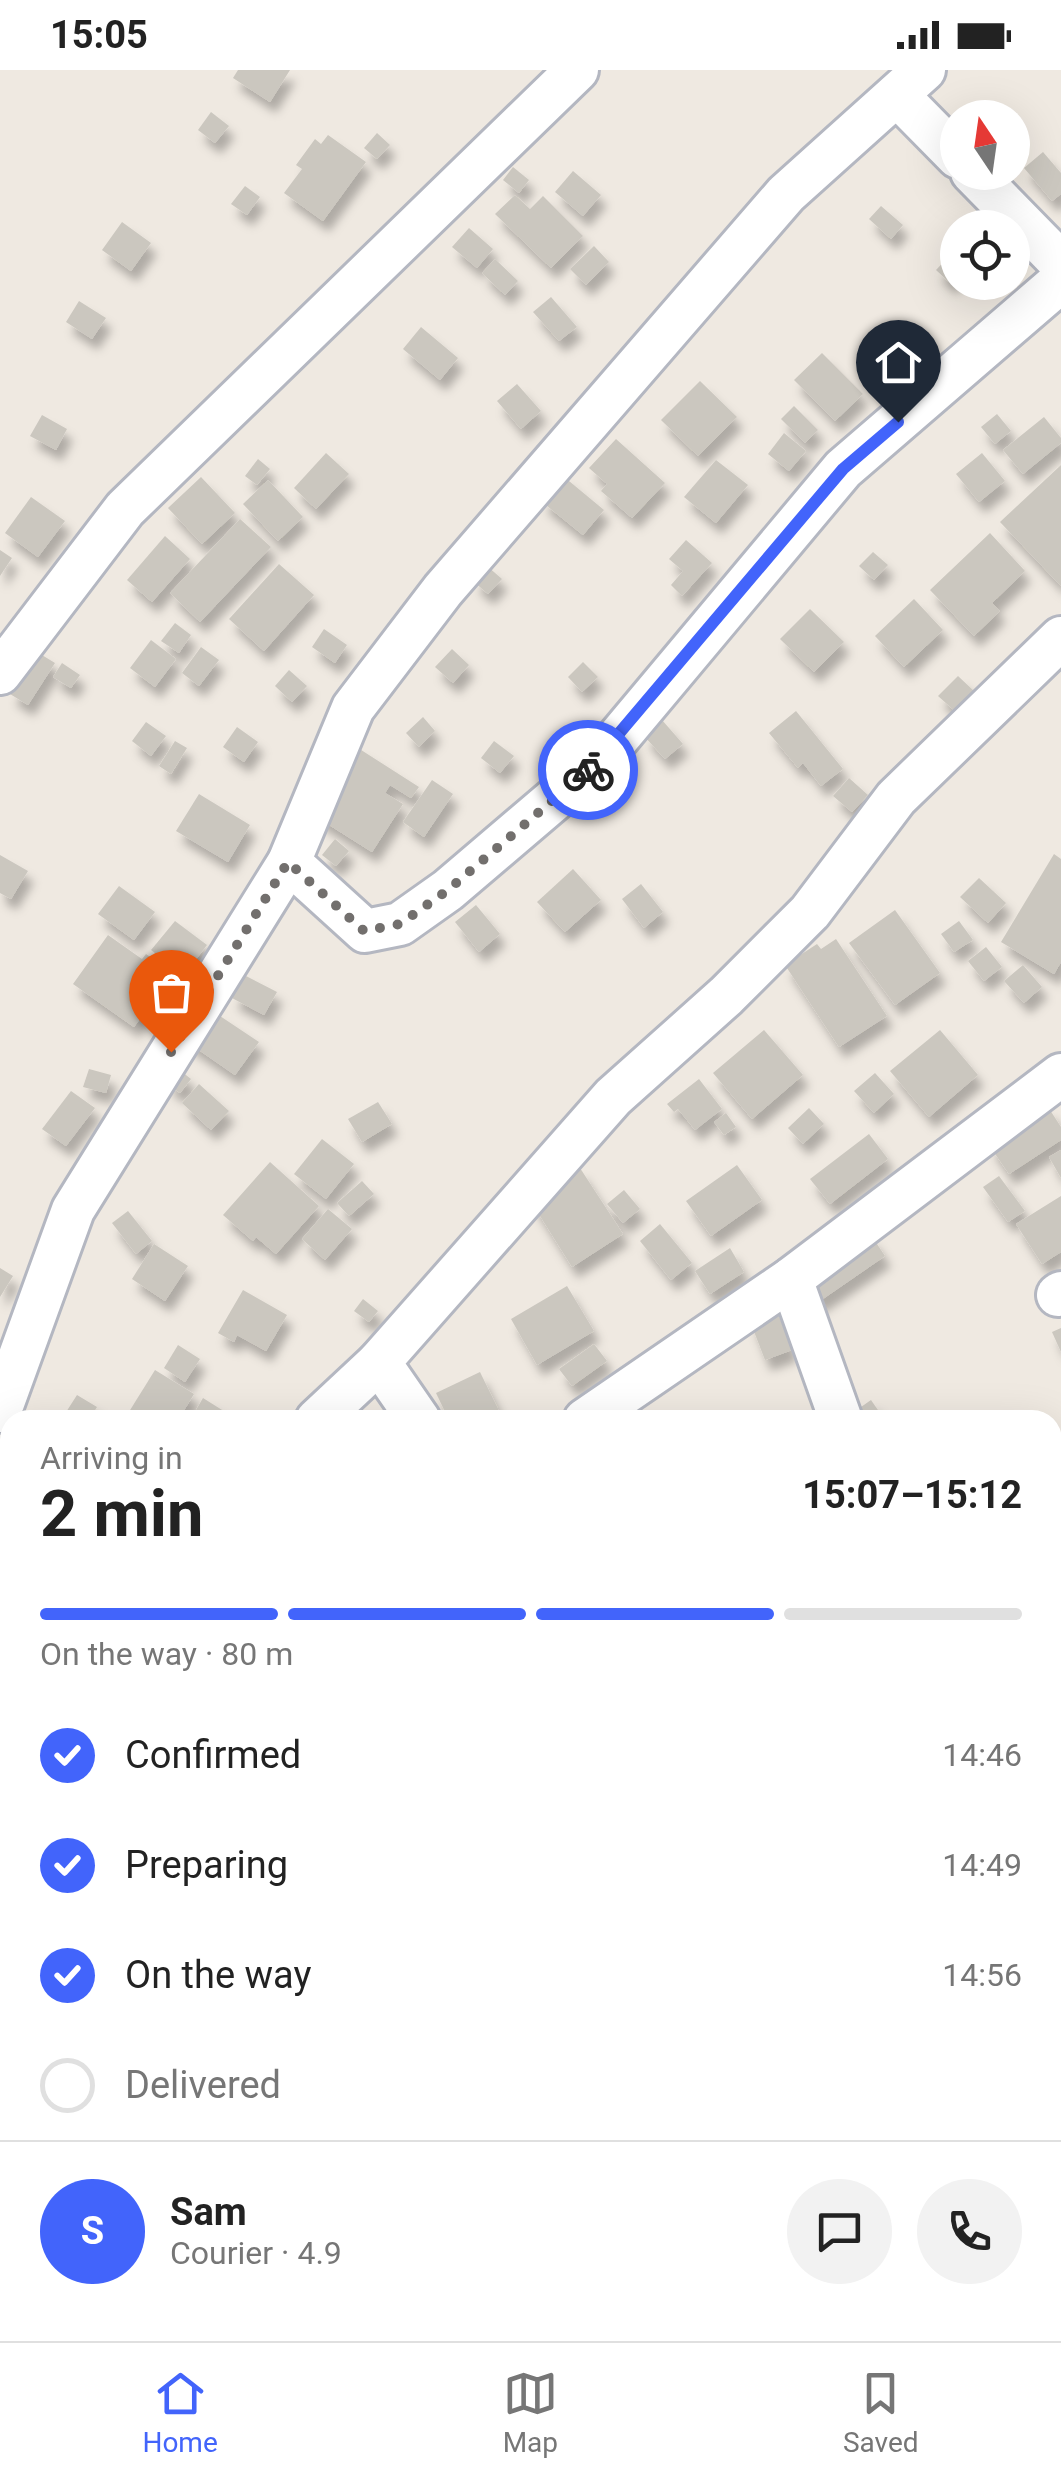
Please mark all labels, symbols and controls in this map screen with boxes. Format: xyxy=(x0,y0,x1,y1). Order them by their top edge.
text: 15:05 xyxy=(50,13,148,57)
north arrow xyxy=(940,100,1030,190)
map controls xyxy=(940,100,1030,300)
button: locate xyxy=(940,210,1030,300)
pin xyxy=(856,320,941,423)
icon: home xyxy=(871,335,926,390)
courier xyxy=(538,720,638,820)
icon: bike xyxy=(561,743,616,798)
pin xyxy=(129,950,214,1053)
icon: bag xyxy=(144,965,199,1020)
text: Arriving in xyxy=(40,1439,183,1477)
text: 15:07–15:12 xyxy=(802,1473,1022,1517)
text: 2 min xyxy=(40,1476,203,1552)
text: On the way · 80 m xyxy=(40,1635,293,1673)
icon: check xyxy=(40,1728,95,1783)
text: Confirmed xyxy=(125,1733,301,1777)
text: 14:46 xyxy=(942,1736,1022,1774)
icon: check xyxy=(40,1838,95,1893)
text: Preparing xyxy=(125,1843,288,1887)
text: 14:49 xyxy=(942,1846,1022,1884)
icon: check xyxy=(40,1948,95,2003)
text: On the way xyxy=(125,1953,311,1997)
text: 14:56 xyxy=(942,1956,1022,1994)
text: Delivered xyxy=(125,2063,281,2107)
button: chat xyxy=(787,2179,892,2284)
button: phone xyxy=(917,2179,1022,2284)
text: Sam xyxy=(170,2190,247,2234)
text: S xyxy=(81,2209,104,2253)
text: Courier · 4.9 xyxy=(170,2234,342,2272)
tab: Home xyxy=(142,2366,218,2459)
tab: Map xyxy=(503,2366,558,2459)
tab: Saved xyxy=(843,2366,919,2459)

